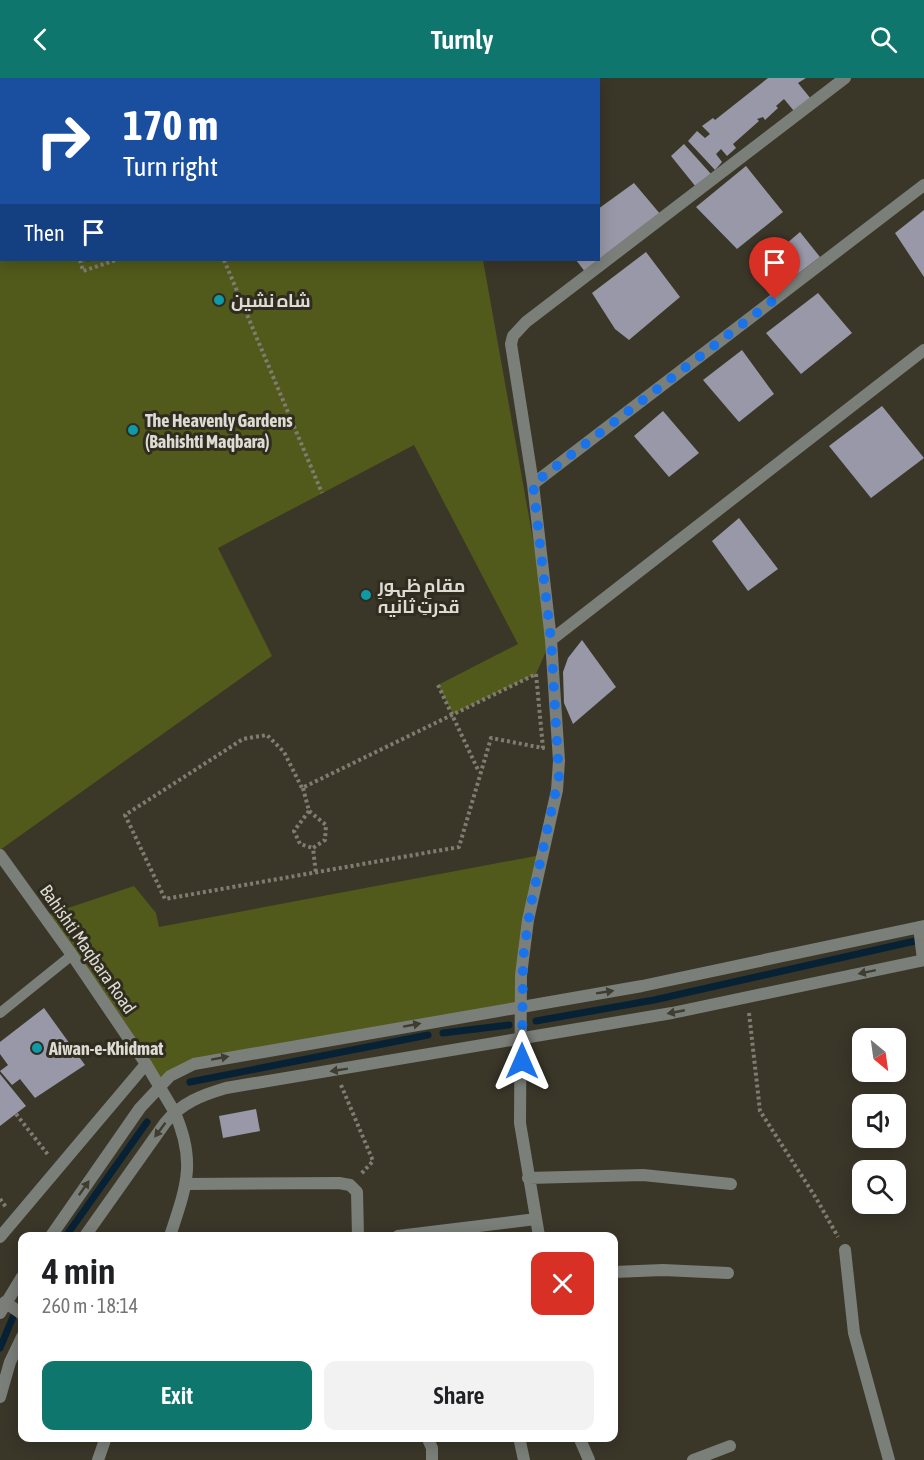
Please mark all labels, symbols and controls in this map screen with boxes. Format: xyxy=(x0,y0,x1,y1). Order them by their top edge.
icon: back xyxy=(24,23,57,56)
icon: search xyxy=(867,23,900,56)
text: Turnly xyxy=(431,24,493,55)
text: 170 m xyxy=(123,101,218,149)
icon: right xyxy=(24,102,102,180)
text: Turn right xyxy=(123,151,218,182)
icon: arrive xyxy=(77,216,110,249)
text: Then xyxy=(24,220,65,246)
pin xyxy=(749,237,800,299)
icon: arrive xyxy=(758,246,791,279)
place label: شاہ نشین xyxy=(231,290,311,312)
marker: شاہ نشین xyxy=(212,293,226,307)
place label: The Heavenly Gardens (Bahishti Maqbara) xyxy=(145,410,293,452)
marker: The Heavenly Gardens (Bahishti Maqbara) xyxy=(126,423,140,437)
place label: مقامِ ظہورِ قدرتِ ثانیہ xyxy=(377,575,465,617)
marker: مقامِ ظہورِ قدرتِ ثانیہ xyxy=(359,588,373,602)
street label: Bahishti Maqbara Road xyxy=(36,880,140,1018)
one-way arrow xyxy=(857,968,876,977)
one-way arrow xyxy=(595,988,614,997)
one-way arrow xyxy=(666,1008,685,1017)
one-way arrow xyxy=(403,1020,422,1029)
north arrow xyxy=(852,1028,906,1082)
map controls xyxy=(852,1028,906,1214)
position arrow xyxy=(490,1029,554,1093)
place label: Aiwan-e-Khidmat xyxy=(48,1038,164,1059)
marker: Aiwan-e-Khidmat xyxy=(30,1041,44,1055)
one-way arrow xyxy=(211,1053,230,1062)
one-way arrow xyxy=(329,1065,348,1074)
button: sound xyxy=(852,1094,906,1148)
one-way arrow xyxy=(154,1122,166,1137)
button: search xyxy=(852,1160,906,1214)
one-way arrow xyxy=(78,1180,89,1196)
text: 4 min xyxy=(42,1250,116,1292)
button: close xyxy=(531,1252,594,1315)
text: 260 m · 18:14 xyxy=(42,1294,138,1317)
button: Exit xyxy=(42,1361,312,1430)
button: Share xyxy=(324,1361,594,1430)

